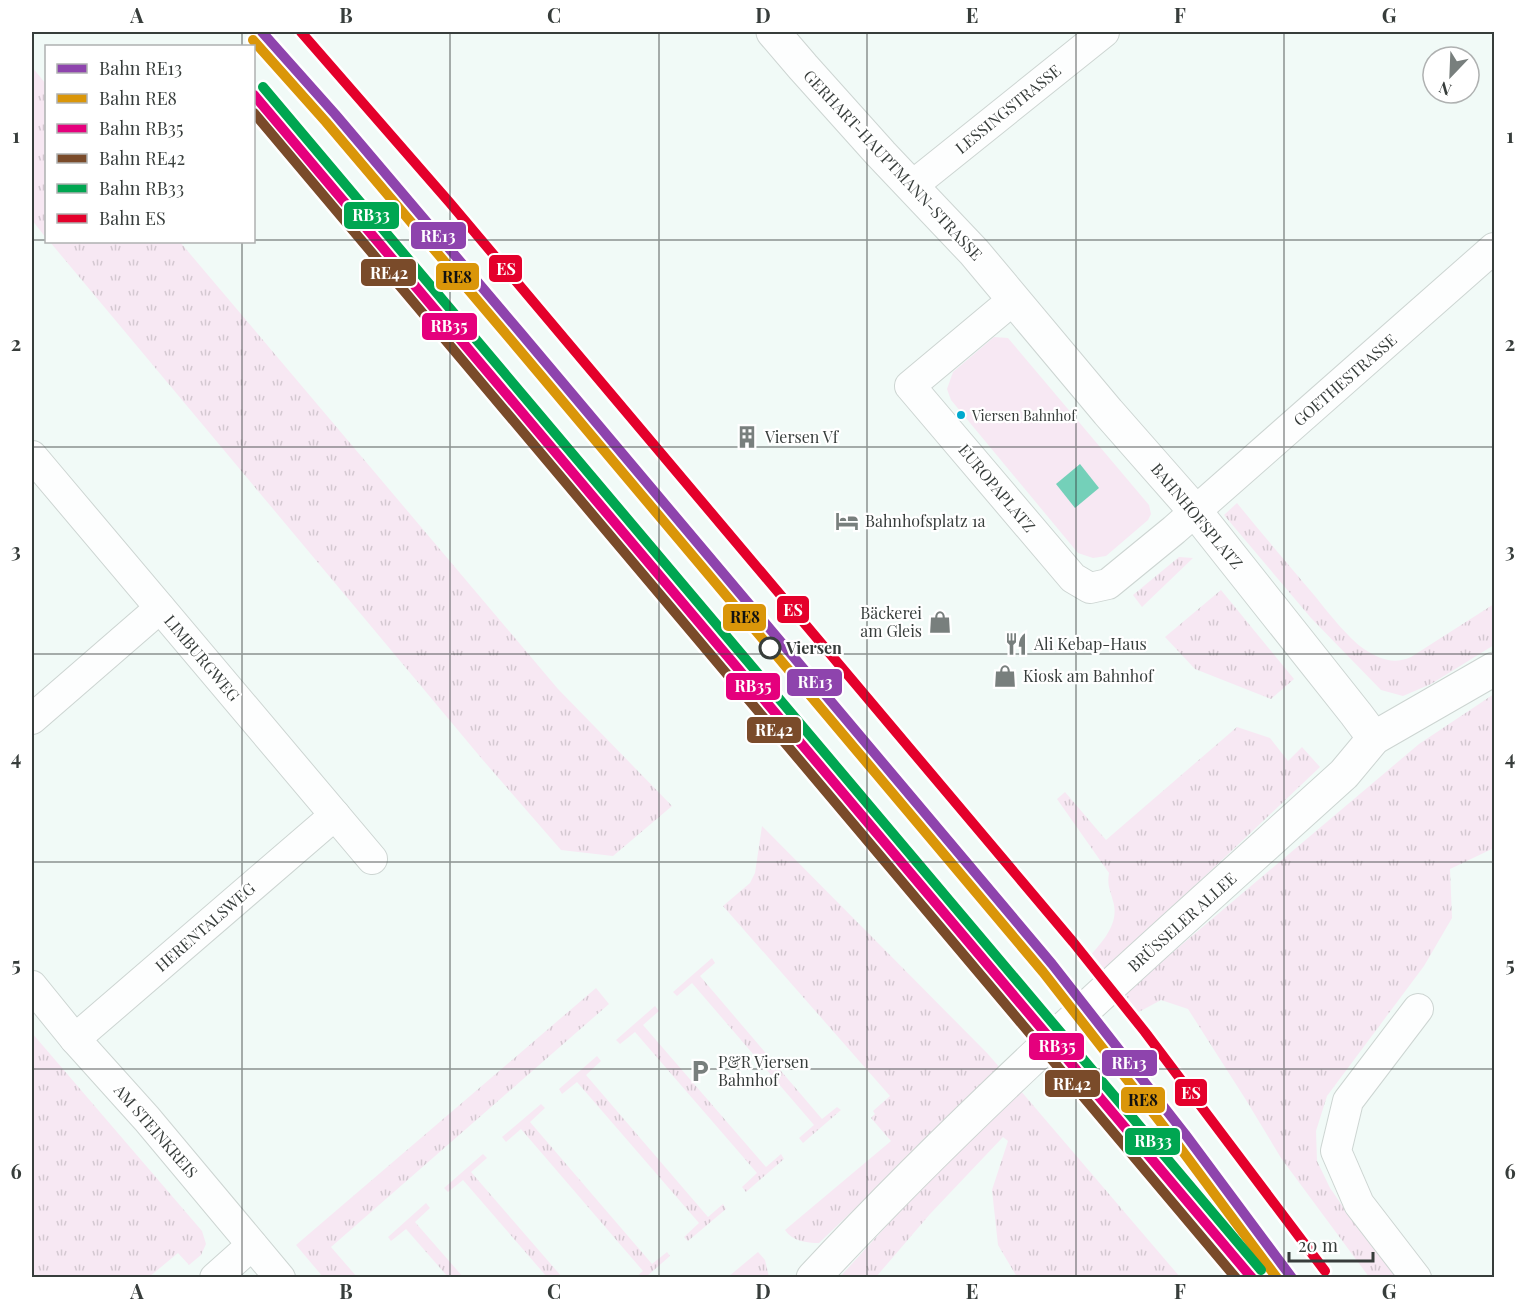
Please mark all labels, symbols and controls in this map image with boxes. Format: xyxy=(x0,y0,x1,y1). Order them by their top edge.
text: A xyxy=(129,1,144,28)
text: B xyxy=(339,1,353,28)
text: C xyxy=(547,1,561,28)
text: D xyxy=(755,1,771,28)
text: E xyxy=(966,1,978,28)
text: F xyxy=(1174,1,1186,28)
text: G xyxy=(1382,1,1397,28)
legend xyxy=(45,45,255,243)
north arrow xyxy=(1421,45,1481,105)
text: Bahn RE13 xyxy=(99,56,182,80)
street label: LESSINGSTRASSE xyxy=(950,59,1065,158)
street label: GERHART-HAUPTMANN-STRASSE xyxy=(799,65,987,264)
text: N xyxy=(1435,77,1454,101)
text: Bahn RE8 xyxy=(99,86,177,110)
text: Bahn RB35 xyxy=(99,116,183,140)
text: 1 xyxy=(12,121,20,148)
text: 1 xyxy=(1506,121,1514,148)
text: Bahn RE42 xyxy=(99,146,185,170)
text: Bahn RB33 xyxy=(99,176,184,200)
line badge: RB33 xyxy=(343,201,400,230)
text: RB33 xyxy=(352,204,390,225)
text: Bahn ES xyxy=(99,206,166,230)
line badge: RE13 xyxy=(410,221,467,250)
text: RE13 xyxy=(420,225,456,246)
line badge: ES xyxy=(488,254,523,283)
line badge: RE42 xyxy=(360,258,417,287)
text: ES xyxy=(496,258,516,279)
text: RE42 xyxy=(370,262,408,283)
line badge: RE8 xyxy=(435,262,480,291)
text: RE8 xyxy=(442,266,472,287)
line badge: RB35 xyxy=(421,312,478,341)
text: RB35 xyxy=(431,315,467,336)
text: 2 xyxy=(11,329,21,356)
street label: GOETHESTRASSE xyxy=(1289,329,1401,430)
text: 2 xyxy=(1505,329,1515,356)
place label: Viersen Bahnhof xyxy=(971,406,1077,425)
marker: Viersen Bahnhof xyxy=(955,409,967,421)
building icon: Viersen Vf xyxy=(734,424,760,450)
place label: Viersen Vf xyxy=(764,426,840,447)
street label: EUROPAPLATZ xyxy=(954,439,1040,536)
street label: BAHNHOFSPLATZ xyxy=(1147,458,1248,573)
hotel icon: Bahnhofsplatz 1a xyxy=(834,508,860,534)
place label: Bahnhofsplatz 1a xyxy=(865,510,986,531)
text: 3 xyxy=(11,536,21,563)
text: 3 xyxy=(1505,536,1515,563)
line badge: ES xyxy=(776,595,810,624)
text: ES xyxy=(783,599,803,620)
place label: Bäckerei am Gleis xyxy=(860,602,922,641)
line badge: RE8 xyxy=(722,603,767,632)
text: RE8 xyxy=(730,606,760,627)
shop icon: Bäckerei am Gleis xyxy=(927,609,953,635)
street label: LIMBURGWEG xyxy=(160,610,245,705)
restaurant icon: Ali Kebap-Haus xyxy=(1003,631,1029,657)
place label: Ali Kebap-Haus xyxy=(1033,633,1147,654)
marker: Viersen xyxy=(759,637,781,659)
place label: Viersen xyxy=(785,637,842,658)
shop icon: Kiosk am Bahnhof xyxy=(992,663,1018,689)
place label: Kiosk am Bahnhof xyxy=(1023,665,1155,686)
line badge: RE13 xyxy=(786,668,843,697)
text: RE13 xyxy=(797,671,833,692)
line badge: RB35 xyxy=(725,672,781,701)
text: RB35 xyxy=(735,675,771,696)
line badge: RE42 xyxy=(746,716,802,744)
text: RE42 xyxy=(755,719,793,740)
text: 4 xyxy=(11,743,21,770)
text: 4 xyxy=(1505,743,1515,770)
street label: BRÜSSELER ALLEE xyxy=(1123,867,1240,976)
street label: HERENTALSWEG xyxy=(150,877,259,976)
text: 5 xyxy=(11,950,21,977)
text: 5 xyxy=(1505,950,1515,977)
line badge: RB35 xyxy=(1028,1032,1085,1061)
text: RB35 xyxy=(1039,1035,1075,1056)
line badge: RE13 xyxy=(1101,1049,1158,1077)
place label: P&R Viersen Bahnhof xyxy=(718,1051,809,1090)
text: RE13 xyxy=(1111,1052,1147,1073)
parking icon: P&R Viersen Bahnhof xyxy=(687,1058,713,1084)
line badge: RE42 xyxy=(1044,1069,1101,1098)
text: RE42 xyxy=(1053,1073,1091,1094)
line badge: ES xyxy=(1174,1078,1208,1107)
street label: AM STEINKREIS xyxy=(109,1079,203,1182)
text: ES xyxy=(1181,1082,1201,1103)
line badge: RE8 xyxy=(1120,1086,1166,1114)
text: RE8 xyxy=(1128,1089,1158,1110)
line badge: RB33 xyxy=(1124,1127,1181,1156)
text: RB33 xyxy=(1134,1130,1172,1151)
text: 6 xyxy=(10,1157,22,1184)
text: 6 xyxy=(1504,1157,1516,1184)
scale bar xyxy=(1289,1225,1373,1263)
text: 20 m xyxy=(1298,1233,1338,1257)
text: A xyxy=(129,1277,144,1304)
text: B xyxy=(339,1277,353,1304)
text: C xyxy=(547,1277,561,1304)
text: D xyxy=(755,1277,771,1304)
text: E xyxy=(966,1277,978,1304)
text: F xyxy=(1174,1277,1186,1304)
text: G xyxy=(1382,1277,1397,1304)

